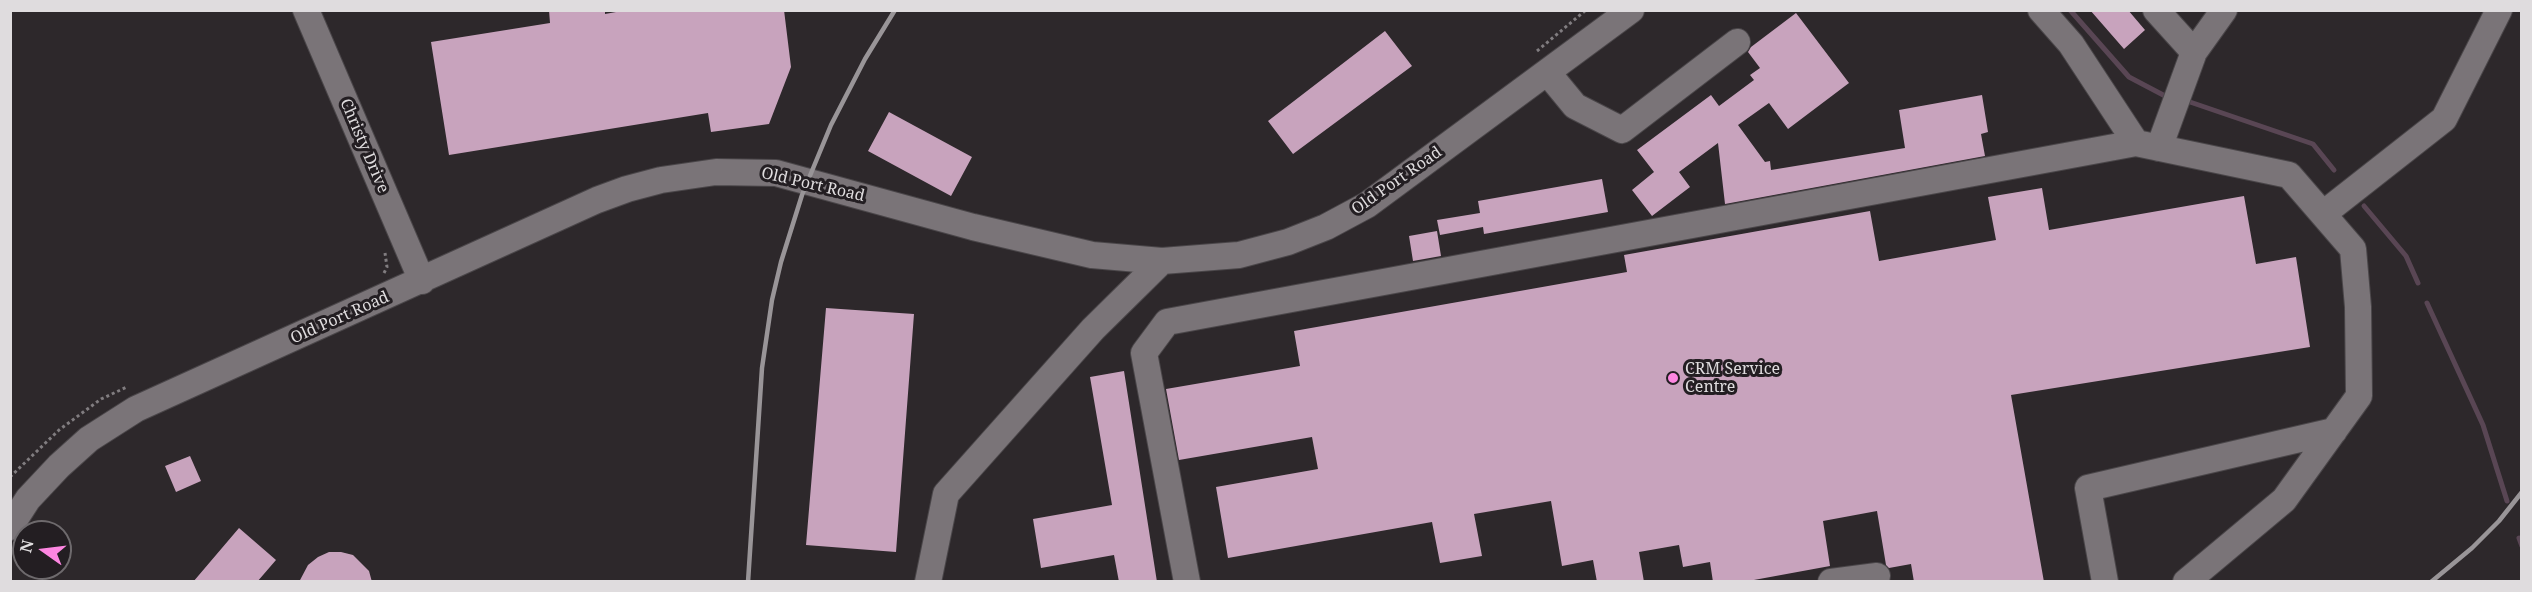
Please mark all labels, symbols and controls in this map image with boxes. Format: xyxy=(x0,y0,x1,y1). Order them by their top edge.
street label: Christy Drive xyxy=(335,96,393,196)
street label: Old Port Road xyxy=(1348,143,1446,219)
street label: Old Port Road xyxy=(759,164,867,206)
street label: Old Port Road xyxy=(288,288,392,348)
place label: CRM Service Centre xyxy=(1685,359,1780,397)
marker: CRM Service Centre xyxy=(1666,371,1680,385)
north arrow xyxy=(12,520,72,580)
text: N xyxy=(14,537,39,555)

